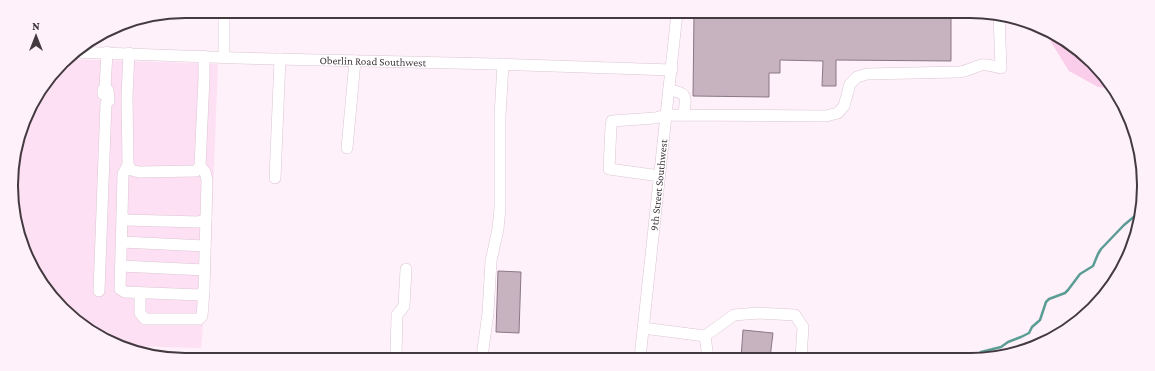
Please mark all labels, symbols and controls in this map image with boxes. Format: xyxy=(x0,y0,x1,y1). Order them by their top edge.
north arrow xyxy=(16,16,56,56)
text: N xyxy=(32,20,40,32)
street label: Oberlin Road Southwest xyxy=(319,54,427,68)
street label: 9th Street Southwest xyxy=(648,138,669,231)

